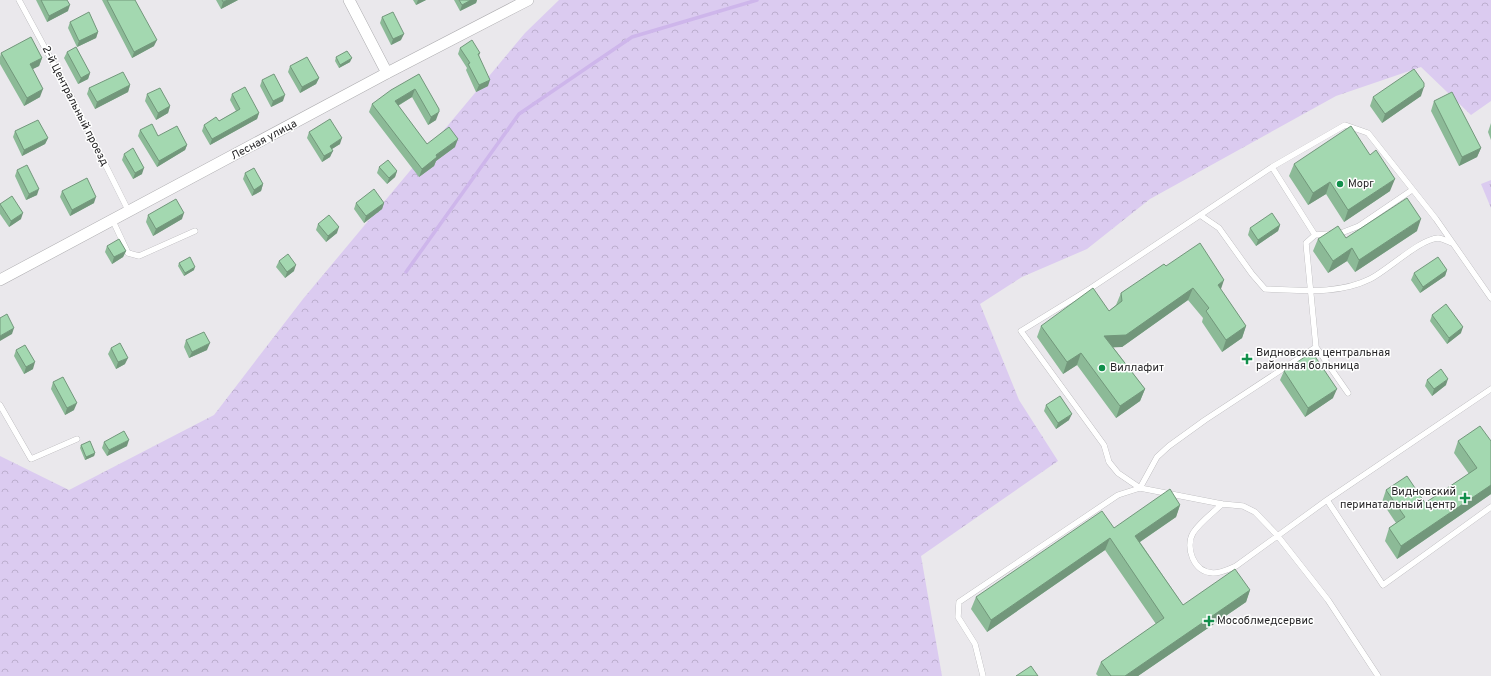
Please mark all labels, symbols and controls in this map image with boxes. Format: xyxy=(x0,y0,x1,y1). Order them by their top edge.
street label: 2-й Центральный проезд xyxy=(39,44,111,168)
street label: Лесная улица xyxy=(229,117,300,163)
place label: Морг xyxy=(1348,177,1374,191)
marker: Морг xyxy=(1335,179,1345,189)
place label: Видновская центральная районная больница xyxy=(1256,346,1390,373)
marker: Видновская центральная районная больница xyxy=(1241,353,1253,365)
place label: Виллафит xyxy=(1110,361,1164,375)
marker: Виллафит xyxy=(1097,363,1107,373)
place label: Видновский перинатальный центр xyxy=(1340,485,1456,512)
marker: Видновский перинатальный центр xyxy=(1459,492,1471,504)
place label: Мособлмедсервис xyxy=(1217,614,1314,628)
marker: Мособлмедсервис xyxy=(1204,616,1214,626)

